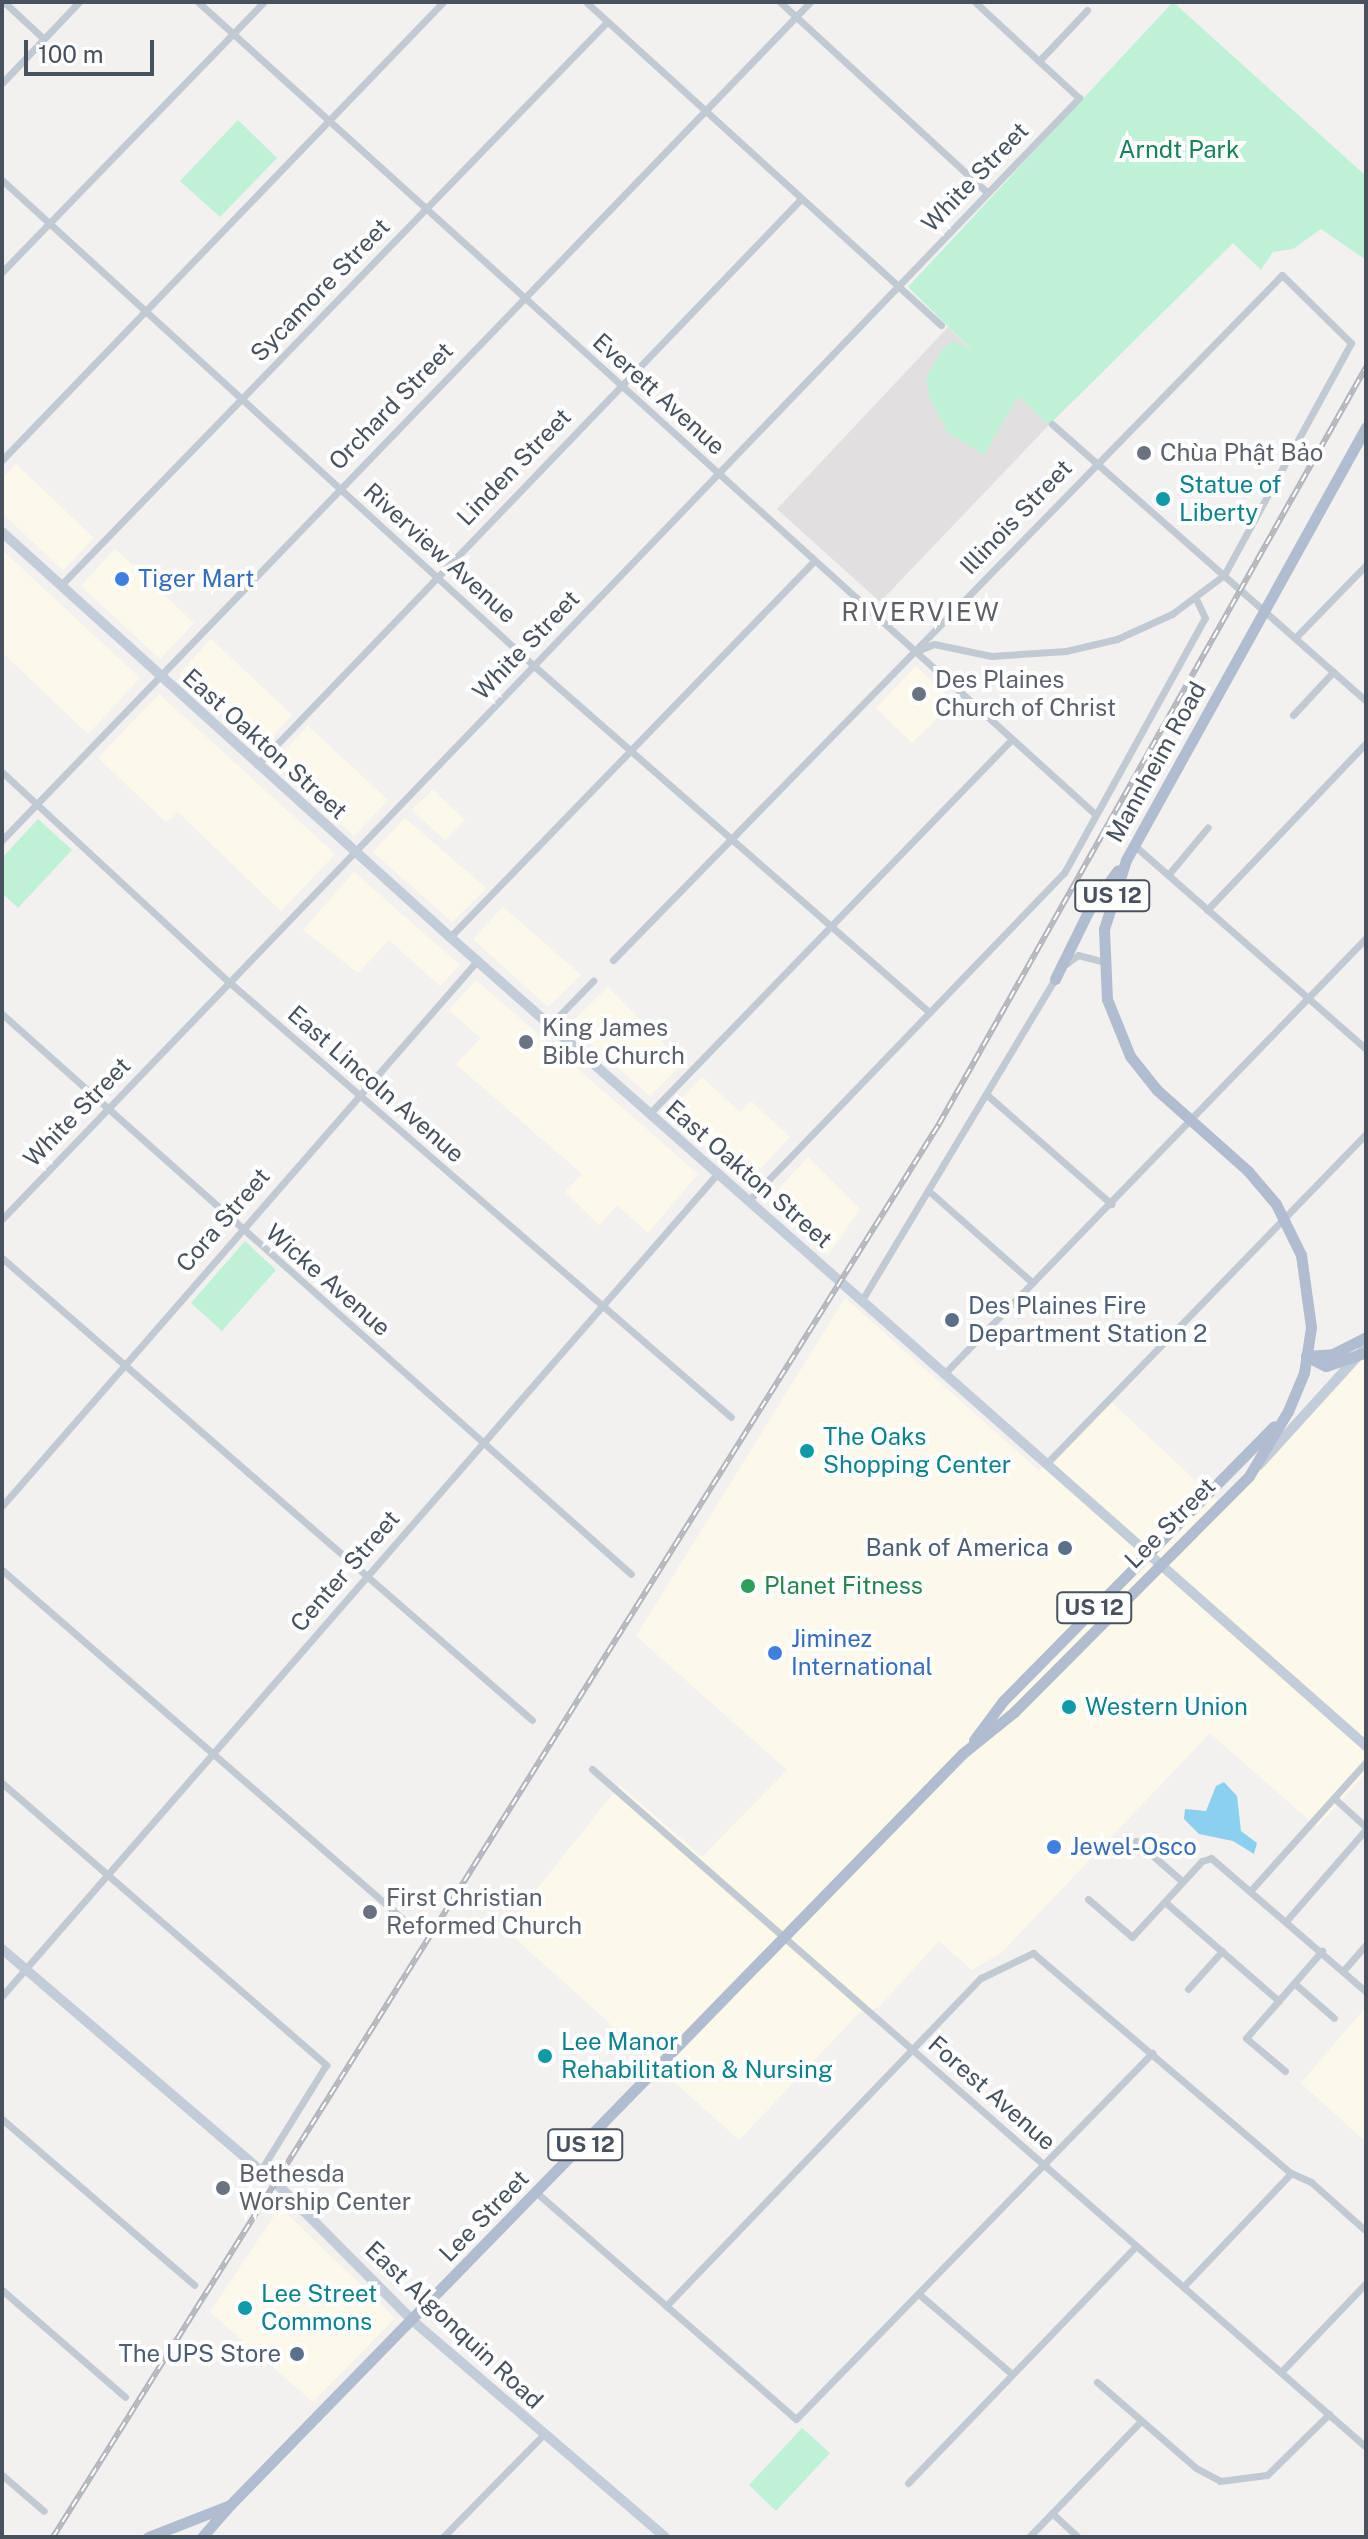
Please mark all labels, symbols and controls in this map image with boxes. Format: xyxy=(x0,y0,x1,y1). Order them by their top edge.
scale bar xyxy=(28,24,158,74)
text: 100 m xyxy=(38,40,104,68)
street label: White Street xyxy=(916,116,1034,238)
park label: Arndt Park xyxy=(1119,136,1239,164)
street label: Sycamore Street xyxy=(244,212,396,368)
street label: Everett Avenue xyxy=(587,327,731,461)
street label: Orchard Street xyxy=(323,336,459,476)
street label: Linden Street xyxy=(451,403,577,531)
place label: Chùa Phật Bảo xyxy=(1160,439,1323,467)
marker: Chùa Phật Bảo xyxy=(1135,444,1153,462)
street label: Illinois Street xyxy=(954,454,1078,580)
place label: Statue of Liberty xyxy=(1179,471,1282,527)
street label: Riverview Avenue xyxy=(358,477,522,629)
marker: Statue of Liberty xyxy=(1154,490,1172,508)
place label: Tiger Mart xyxy=(138,565,254,593)
marker: Tiger Mart xyxy=(113,570,131,588)
street label: White Street xyxy=(467,584,585,706)
district label: RIVERVIEW xyxy=(841,596,1001,628)
street label: East Oakton Street xyxy=(177,663,353,825)
place label: Des Plaines Church of Christ xyxy=(935,666,1117,722)
street label: Mannheim Road xyxy=(1100,677,1212,847)
marker: Des Plaines Church of Christ xyxy=(910,685,928,703)
road number: US 12 xyxy=(1074,878,1150,914)
street label: East Lincoln Avenue xyxy=(282,999,470,1169)
place label: King James Bible Church xyxy=(542,1014,685,1070)
marker: King James Bible Church xyxy=(517,1033,535,1051)
street label: White Street xyxy=(18,1051,136,1173)
street label: East Oakton Street xyxy=(660,1094,838,1254)
street label: Cora Street xyxy=(170,1162,276,1278)
street label: Wicke Avenue xyxy=(260,1218,396,1342)
place label: Des Plaines Fire Department Station 2 xyxy=(968,1292,1207,1348)
marker: Des Plaines Fire Department Station 2 xyxy=(943,1311,961,1329)
place label: The Oaks Shopping Center xyxy=(823,1423,1011,1479)
marker: The Oaks Shopping Center xyxy=(798,1442,816,1460)
street label: Lee Street xyxy=(1119,1472,1221,1574)
street label: Center Street xyxy=(284,1504,406,1638)
place label: Bank of America xyxy=(865,1534,1049,1562)
marker: Bank of America xyxy=(1056,1539,1074,1557)
place label: Planet Fitness xyxy=(764,1572,923,1600)
marker: Planet Fitness xyxy=(739,1577,757,1595)
road number: US 12 xyxy=(1056,1590,1132,1626)
place label: Jiminez International xyxy=(791,1625,933,1681)
marker: Jiminez International xyxy=(766,1644,784,1662)
place label: Western Union xyxy=(1085,1693,1248,1721)
marker: Western Union xyxy=(1060,1698,1078,1716)
place label: Jewel-Osco xyxy=(1070,1833,1197,1861)
marker: Jewel-Osco xyxy=(1045,1838,1063,1856)
place label: First Christian Reformed Church xyxy=(386,1884,582,1940)
marker: First Christian Reformed Church xyxy=(361,1903,379,1921)
place label: Lee Manor Rehabilitation & Nursing xyxy=(561,2028,833,2084)
street label: Forest Avenue xyxy=(922,2030,1062,2156)
marker: Lee Manor Rehabilitation & Nursing xyxy=(536,2047,554,2065)
road number: US 12 xyxy=(547,2127,623,2163)
place label: Bethesda Worship Center xyxy=(239,2160,411,2216)
street label: Lee Street xyxy=(433,2164,535,2268)
marker: Bethesda Worship Center xyxy=(214,2179,232,2197)
street label: East Algonquin Road xyxy=(359,2235,549,2415)
place label: Lee Street Commons xyxy=(261,2280,378,2336)
marker: Lee Street Commons xyxy=(236,2299,254,2317)
place label: The UPS Store xyxy=(118,2340,281,2368)
marker: The UPS Store xyxy=(288,2345,306,2363)

